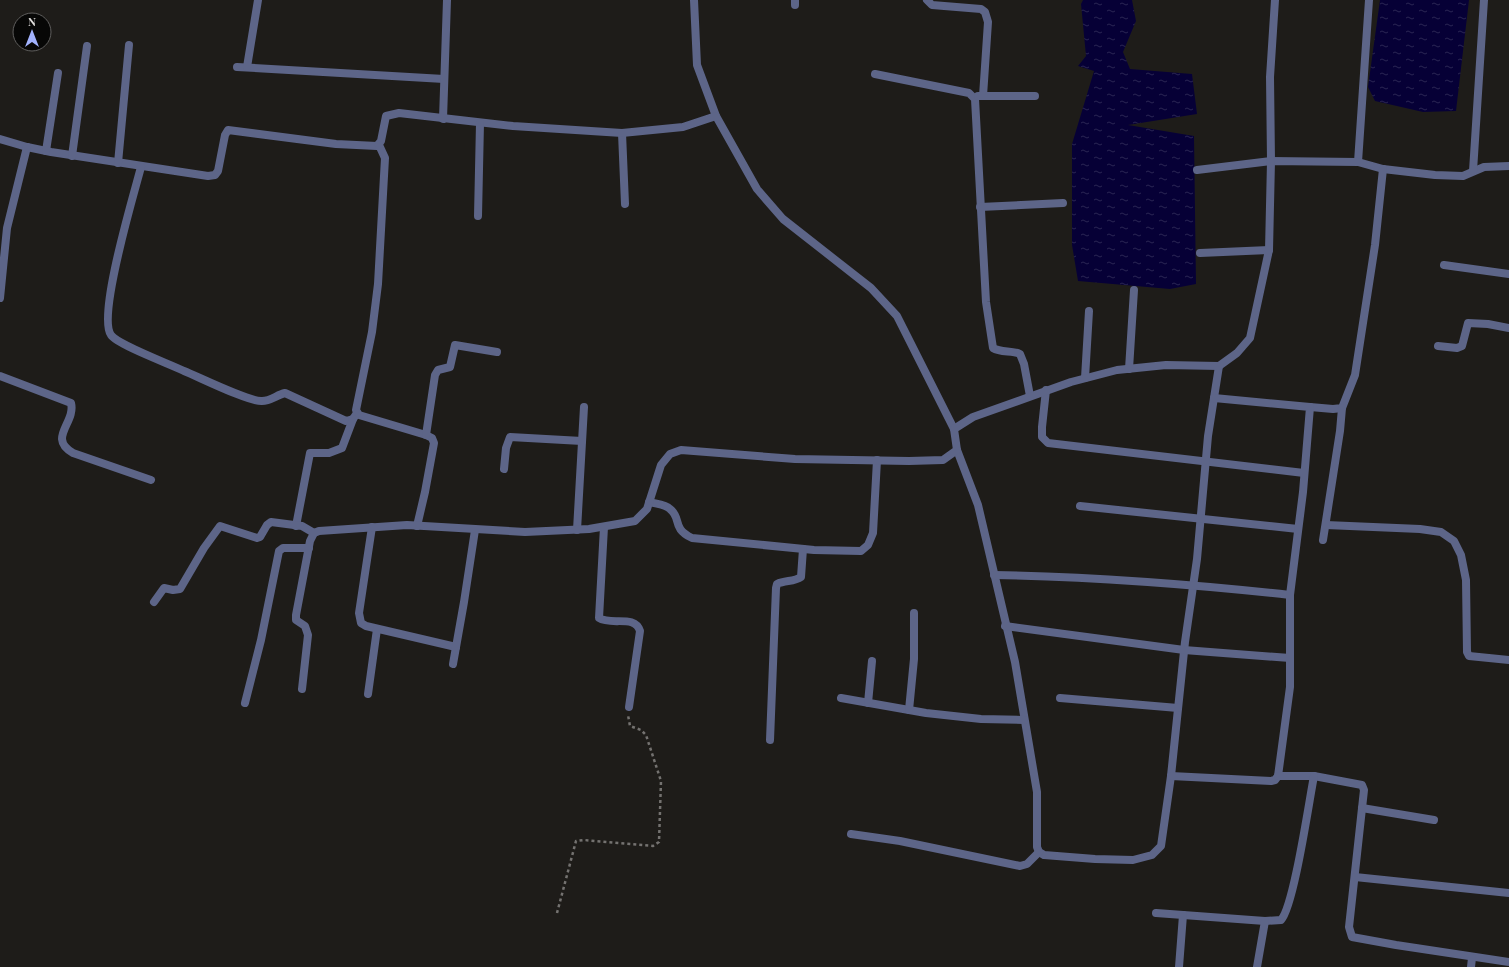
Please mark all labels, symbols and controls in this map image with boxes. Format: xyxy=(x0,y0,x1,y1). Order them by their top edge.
north arrow xyxy=(12,12,52,52)
text: N xyxy=(28,14,36,29)

